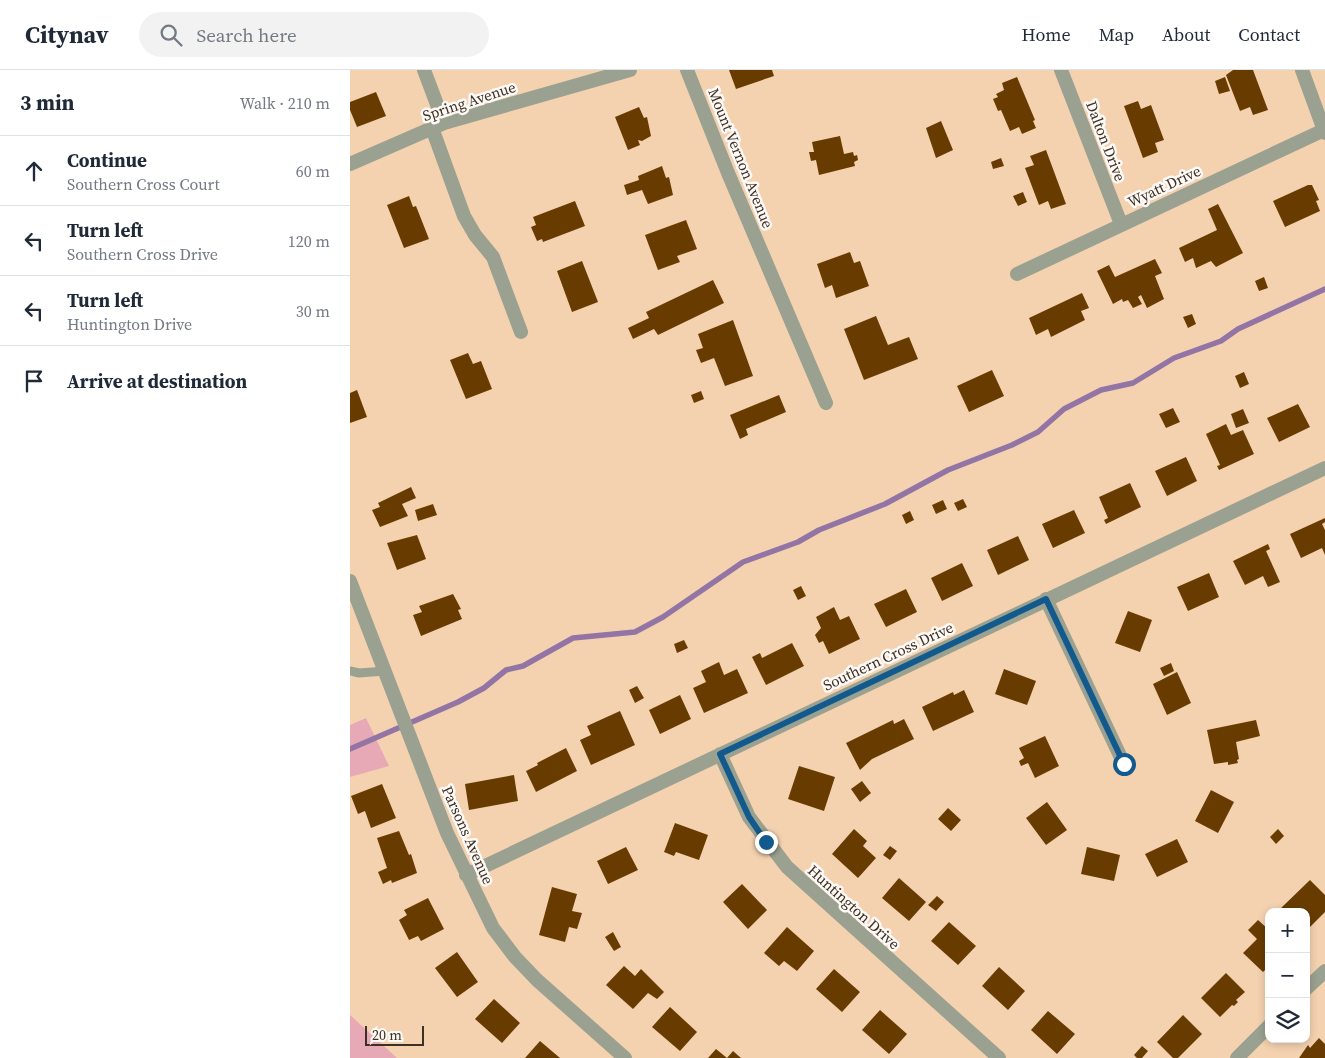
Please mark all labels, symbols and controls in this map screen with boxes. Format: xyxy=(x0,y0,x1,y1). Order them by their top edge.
search box xyxy=(139,12,489,57)
text: Citynav xyxy=(25,18,109,51)
icon: search xyxy=(157,21,185,49)
text: Search here xyxy=(197,22,297,48)
text: Home xyxy=(1022,22,1071,47)
text: Map xyxy=(1099,22,1134,47)
text: About xyxy=(1162,22,1210,47)
text: Contact xyxy=(1238,22,1300,47)
street label: Spring Avenue xyxy=(420,76,519,126)
street label: Mount Vernon Avenue xyxy=(703,85,779,231)
text: 3 min xyxy=(20,88,75,117)
text: Walk · 210 m xyxy=(240,92,330,114)
street label: Dalton Drive xyxy=(1081,98,1131,185)
text: Continue xyxy=(67,147,147,173)
icon: ahead xyxy=(20,157,48,185)
text: 60 m xyxy=(296,160,330,182)
street label: Wyatt Drive xyxy=(1124,160,1204,212)
text: Southern Cross Court xyxy=(67,173,220,195)
text: Turn left xyxy=(67,217,143,243)
icon: left xyxy=(20,227,48,255)
text: 120 m xyxy=(288,230,330,252)
text: Southern Cross Drive xyxy=(67,243,218,265)
text: Turn left xyxy=(67,287,143,313)
icon: left xyxy=(20,297,48,325)
text: 30 m xyxy=(296,300,330,322)
text: Huntington Drive xyxy=(67,313,192,335)
icon: arrive xyxy=(20,367,48,395)
text: Arrive at destination xyxy=(67,368,247,394)
street label: Southern Cross Drive xyxy=(819,616,957,695)
route start xyxy=(1113,753,1136,776)
street label: Parsons Avenue xyxy=(437,782,499,888)
route end xyxy=(755,831,778,854)
street label: Huntington Drive xyxy=(803,860,905,954)
map controls xyxy=(1265,908,1310,1043)
button: + xyxy=(1265,908,1310,953)
button: − xyxy=(1265,953,1310,998)
button: layers xyxy=(1265,998,1310,1043)
scale bar xyxy=(365,1023,424,1046)
text: 20 m xyxy=(372,1025,402,1045)

